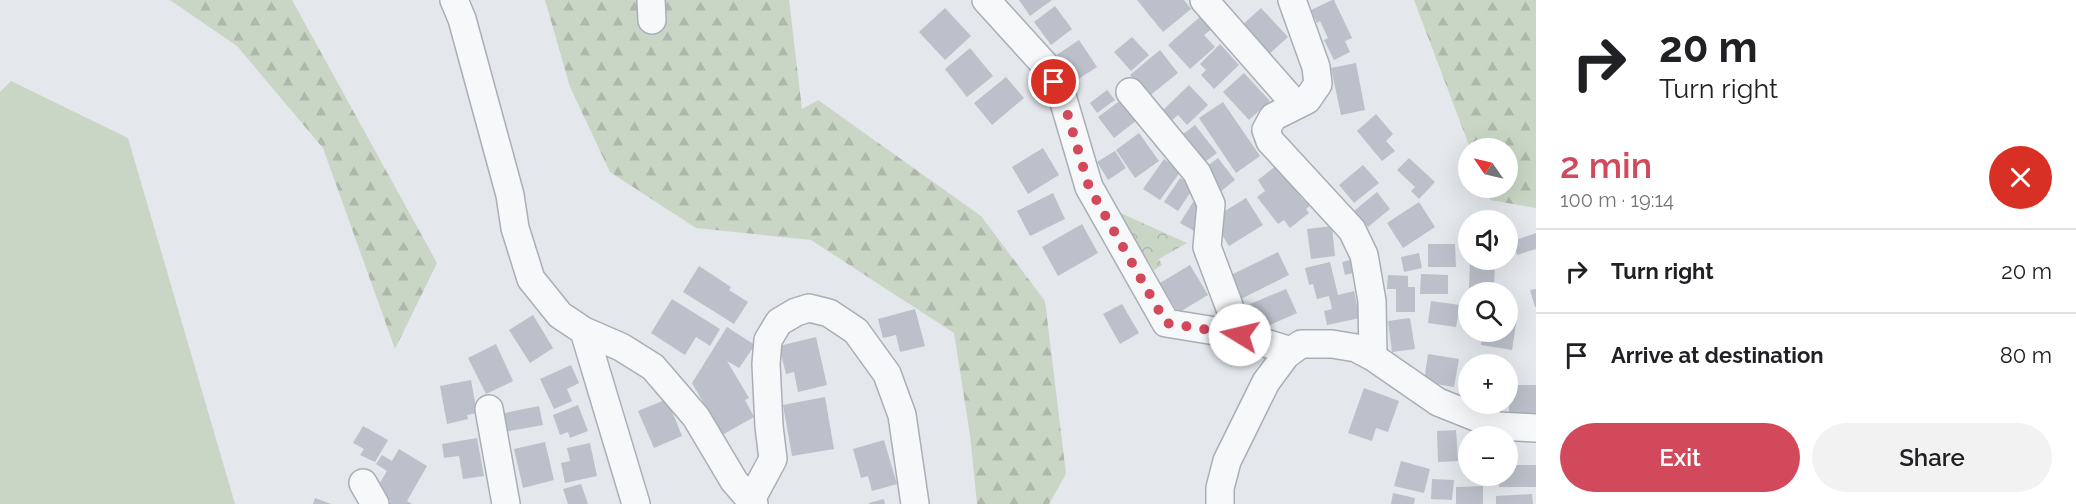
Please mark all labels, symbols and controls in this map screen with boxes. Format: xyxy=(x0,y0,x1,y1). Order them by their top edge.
text: 20 m xyxy=(1659,23,1758,72)
icon: right xyxy=(1560,24,1638,102)
pin xyxy=(1028,56,1079,107)
icon: arrive xyxy=(1037,65,1070,98)
text: Turn right xyxy=(1659,73,1778,104)
north arrow xyxy=(1458,138,1518,198)
map controls xyxy=(1458,138,1518,486)
text: 2 min xyxy=(1560,144,1652,186)
button: close xyxy=(1989,146,2052,209)
text: 100 m · 19:14 xyxy=(1560,188,1674,212)
button: sound xyxy=(1458,210,1518,270)
icon: right xyxy=(1560,255,1593,288)
text: Turn right xyxy=(1611,258,1714,284)
text: 20 m xyxy=(2001,258,2052,284)
button: search xyxy=(1458,282,1518,342)
position arrow xyxy=(1208,303,1272,367)
icon: arrive xyxy=(1560,339,1593,372)
text: Arrive at destination xyxy=(1611,342,1824,368)
text: 80 m xyxy=(2000,342,2052,368)
button: + xyxy=(1458,354,1518,414)
button: Exit xyxy=(1560,423,1800,492)
button: Share xyxy=(1812,423,2052,492)
button: − xyxy=(1458,426,1518,486)

